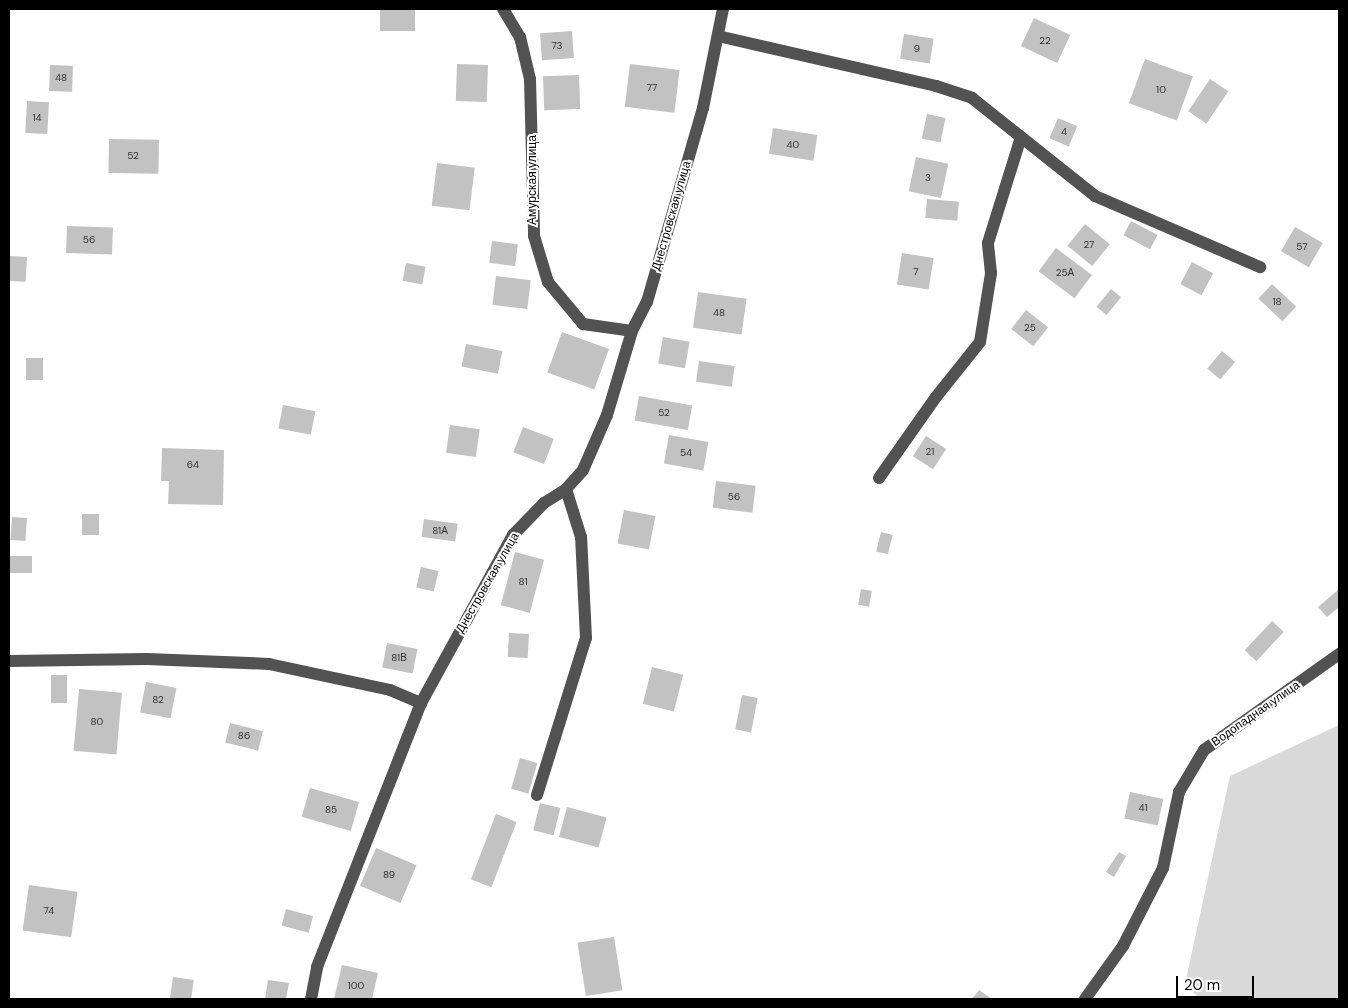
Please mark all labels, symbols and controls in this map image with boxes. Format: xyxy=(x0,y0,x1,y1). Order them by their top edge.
house number: 22 xyxy=(1039,35,1051,47)
house number: 73 xyxy=(552,40,562,52)
house number: 9 xyxy=(914,43,920,55)
house number: 48 xyxy=(55,72,67,84)
house number: 77 xyxy=(647,82,657,94)
house number: 10 xyxy=(1156,84,1166,96)
house number: 14 xyxy=(32,112,42,124)
house number: 4 xyxy=(1061,126,1067,138)
street label: Амурская улица xyxy=(526,135,540,225)
house number: 40 xyxy=(787,139,799,151)
house number: 52 xyxy=(127,150,139,162)
street label: Днестровская улица xyxy=(649,160,695,272)
house number: 3 xyxy=(925,172,931,184)
house number: 56 xyxy=(83,234,95,246)
house number: 27 xyxy=(1084,239,1094,251)
house number: 57 xyxy=(1296,241,1308,253)
house number: 7 xyxy=(913,266,919,278)
house number: 25А xyxy=(1056,267,1074,279)
house number: 18 xyxy=(1272,296,1282,308)
house number: 48 xyxy=(713,307,725,319)
house number: 25 xyxy=(1024,322,1036,334)
house number: 52 xyxy=(658,407,670,419)
house number: 21 xyxy=(926,446,934,458)
house number: 54 xyxy=(680,447,692,459)
house number: 64 xyxy=(187,459,199,471)
house number: 56 xyxy=(728,491,740,503)
house number: 81А xyxy=(432,525,448,537)
street label: Днестровская улица xyxy=(453,530,523,636)
house number: 81 xyxy=(519,576,527,588)
house number: 81В xyxy=(391,652,407,664)
street label: Водопадная улица xyxy=(1209,678,1303,750)
house number: 82 xyxy=(152,694,164,706)
house number: 80 xyxy=(91,716,103,728)
house number: 86 xyxy=(238,730,250,742)
house number: 41 xyxy=(1138,802,1148,814)
house number: 85 xyxy=(325,804,337,816)
house number: 89 xyxy=(383,869,395,881)
house number: 74 xyxy=(44,905,54,917)
scale bar xyxy=(1178,966,1256,998)
text: 20 m xyxy=(1184,975,1220,995)
house number: 100 xyxy=(348,980,364,992)

